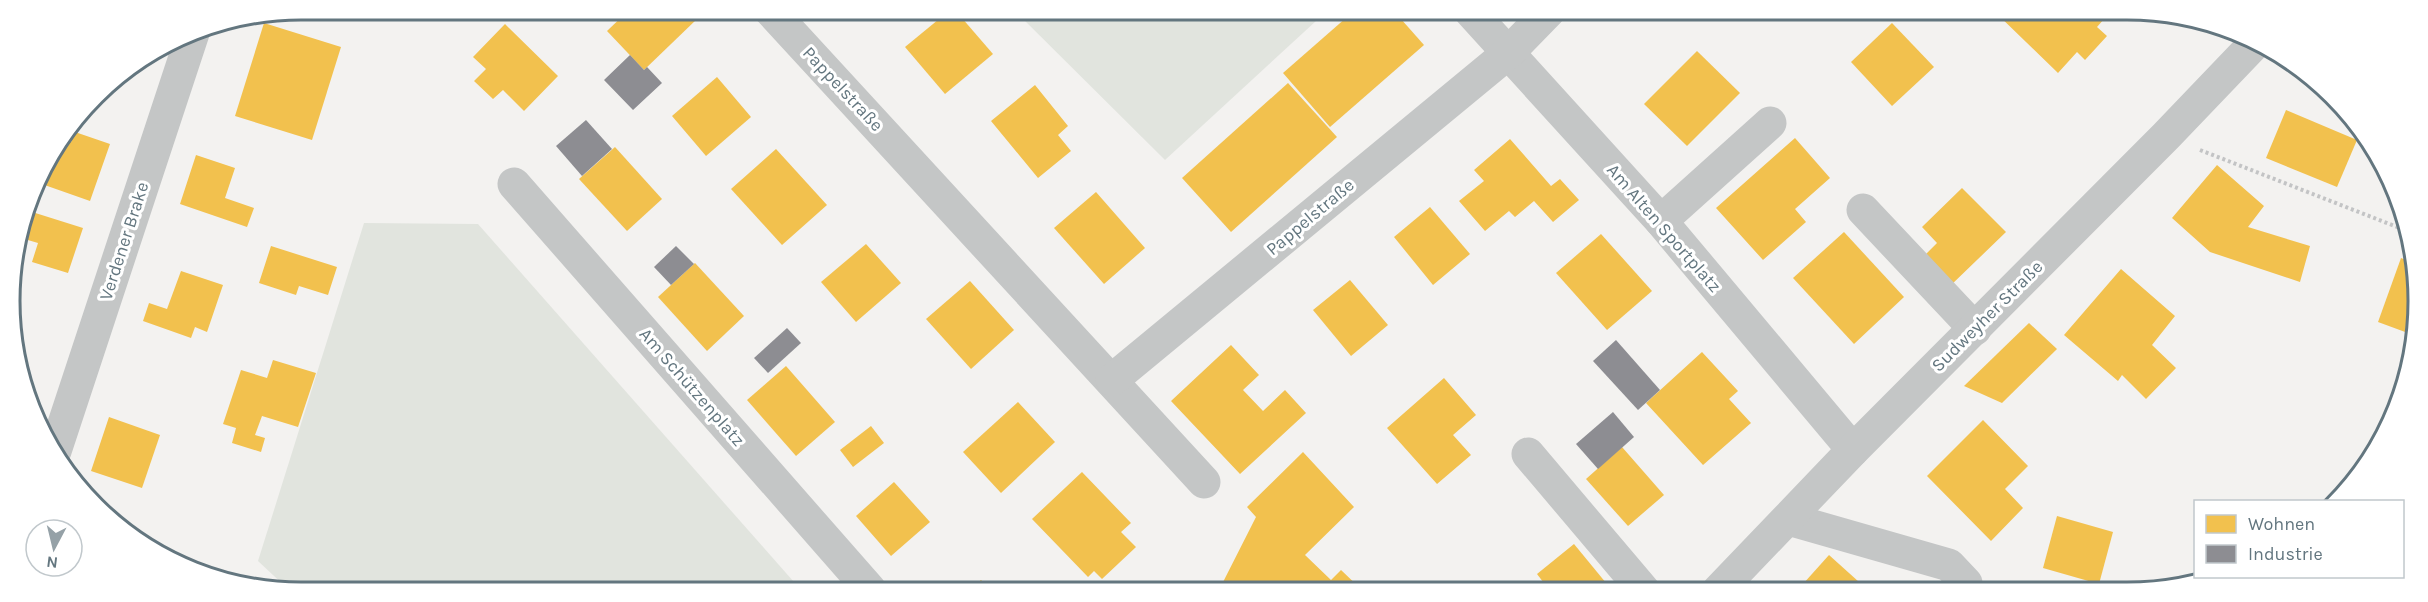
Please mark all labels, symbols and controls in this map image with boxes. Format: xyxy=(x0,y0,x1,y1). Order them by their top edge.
street label: Pappelstraße xyxy=(798,42,888,136)
street label: Am Alten Sportplatz xyxy=(1602,159,1726,297)
street label: Pappelstraße xyxy=(1262,174,1358,260)
street label: Verdener Brake xyxy=(95,179,153,303)
street label: Sudweyher Straße xyxy=(1927,256,2047,376)
street label: Am Schützenplatz xyxy=(635,323,749,451)
legend xyxy=(2194,500,2404,578)
text: Wohnen xyxy=(2248,513,2315,535)
north arrow xyxy=(24,518,84,578)
text: Industrie xyxy=(2248,543,2323,565)
text: N xyxy=(45,552,59,573)

